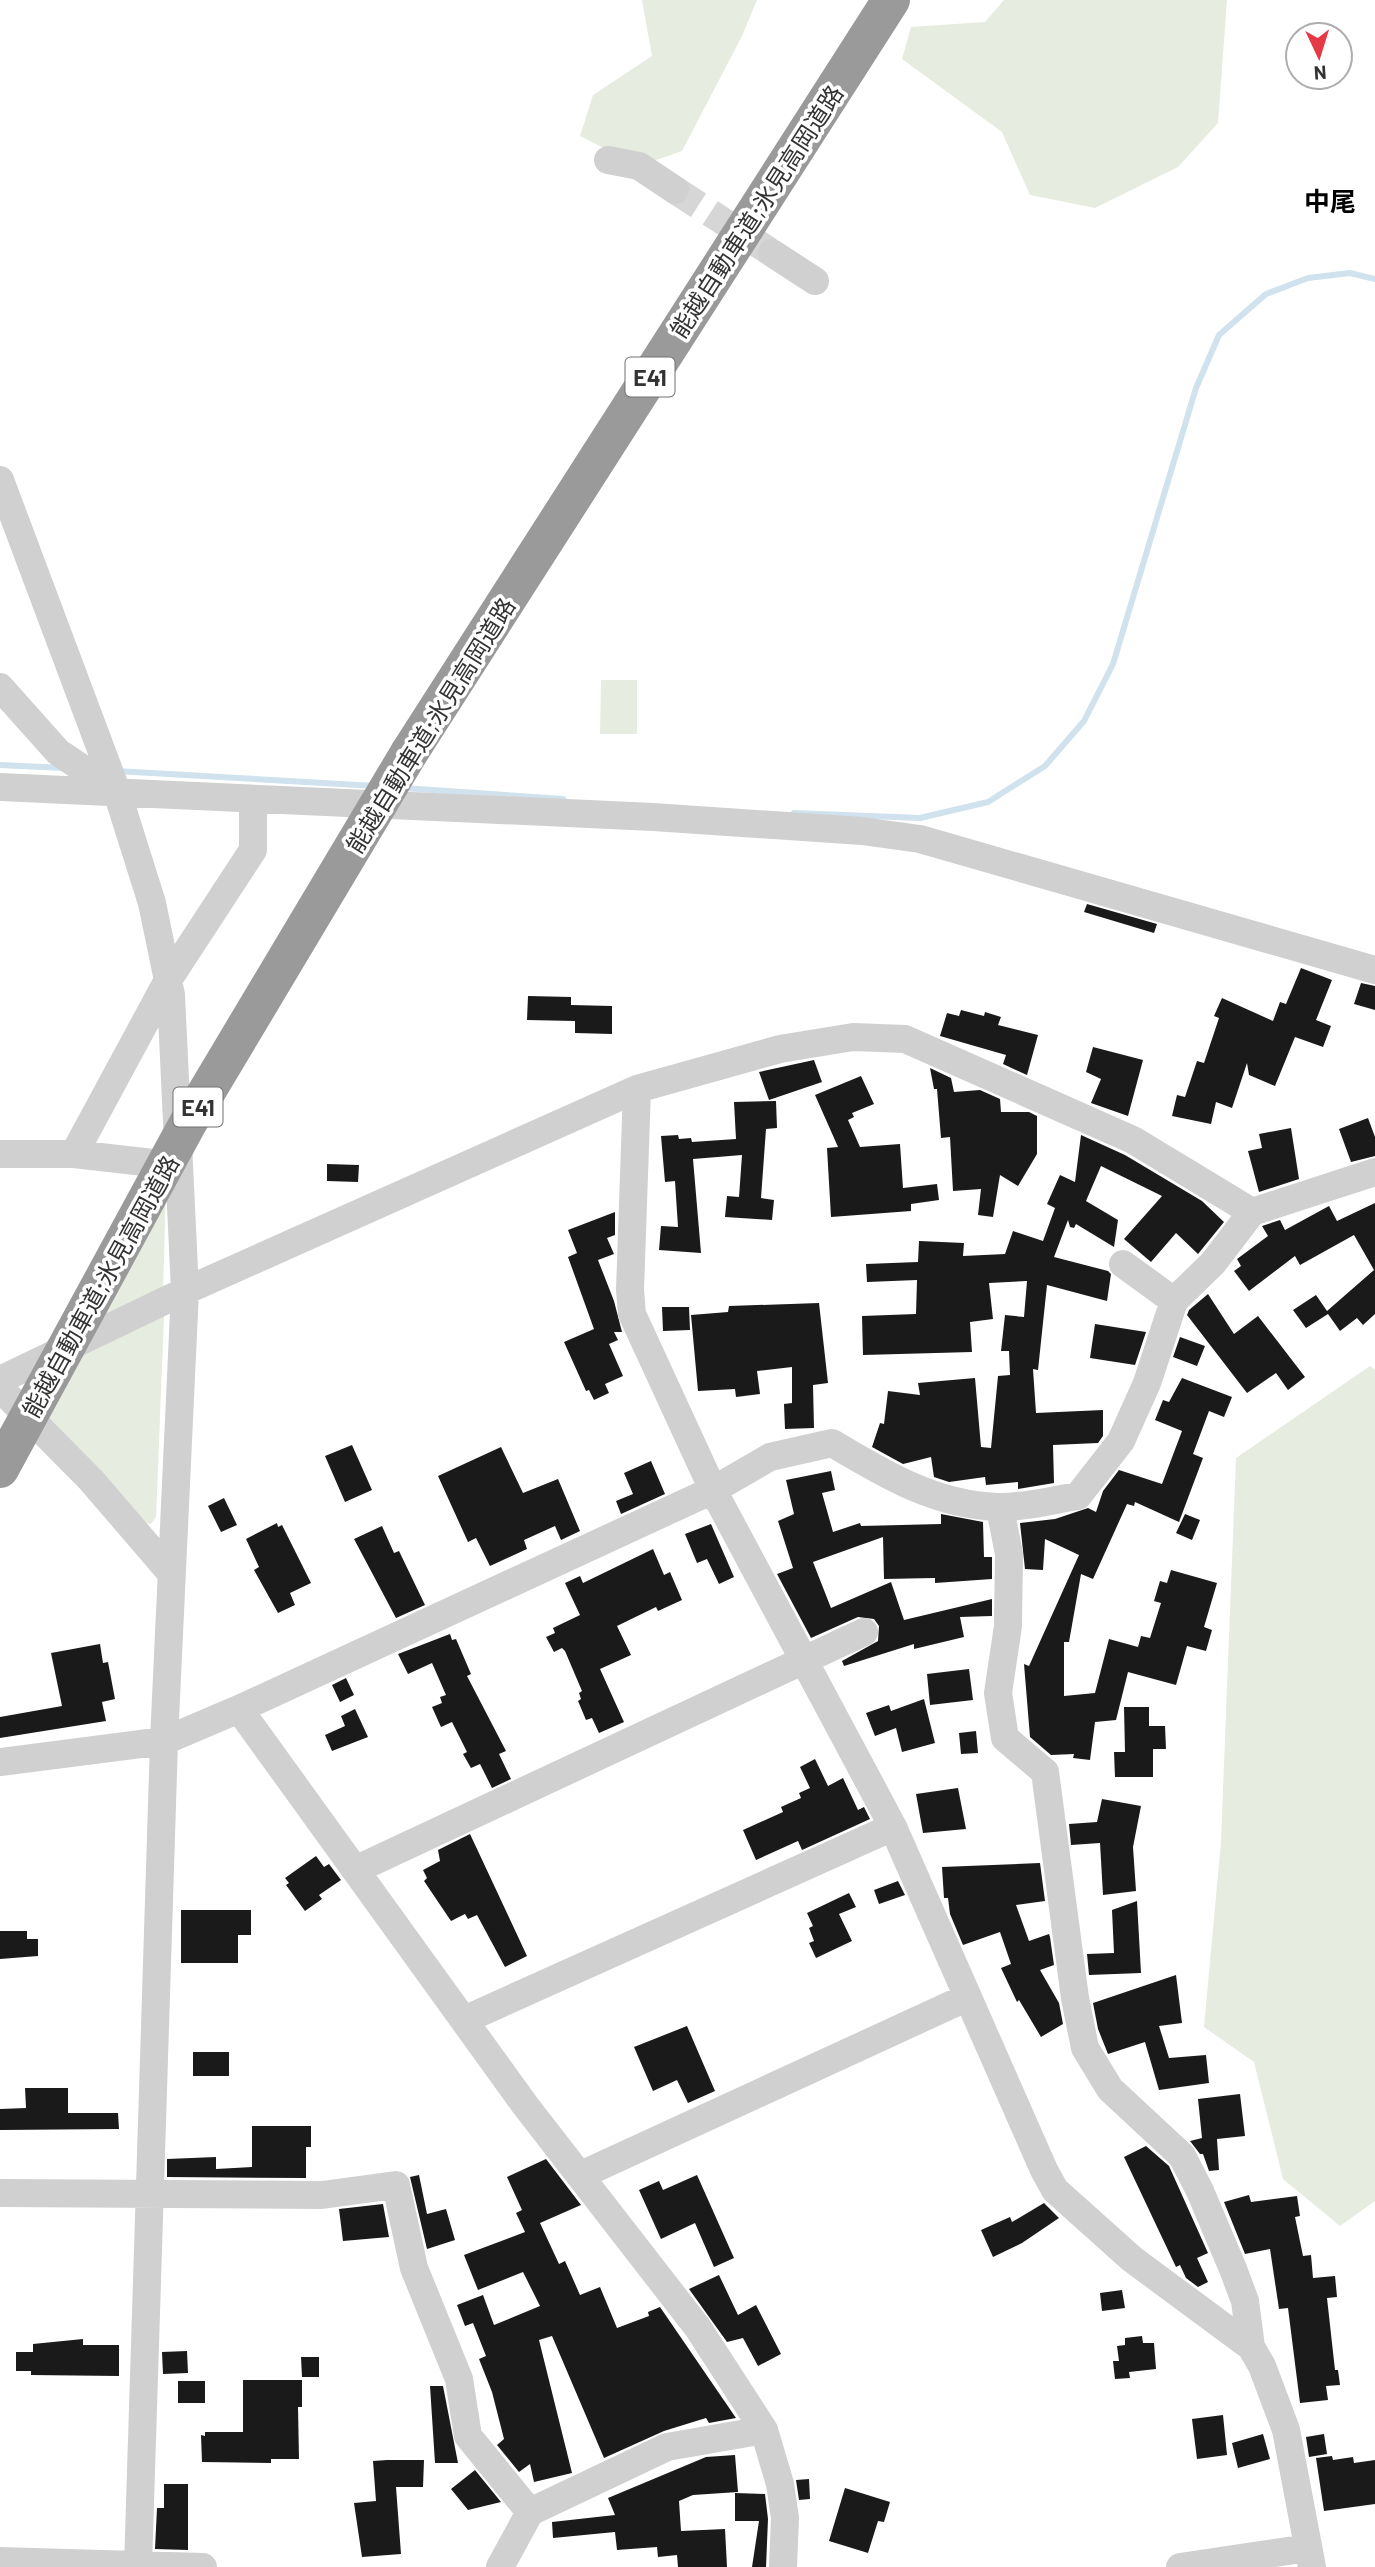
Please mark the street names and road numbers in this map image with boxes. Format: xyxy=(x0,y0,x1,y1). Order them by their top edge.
street label: 能越自動車道;氷見高岡道路 xyxy=(663,79,849,343)
road number: E41 xyxy=(626,358,674,396)
street label: 能越自動車道;氷見高岡道路 xyxy=(339,592,521,858)
road number: E41 xyxy=(174,1088,222,1126)
street label: 能越自動車道;氷見高岡道路 xyxy=(16,1150,184,1422)

